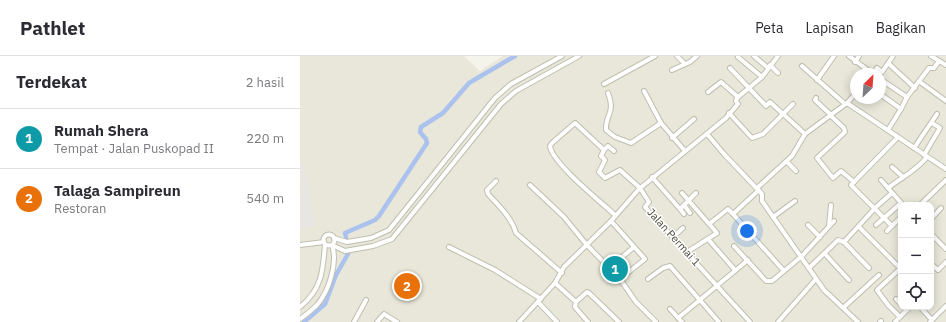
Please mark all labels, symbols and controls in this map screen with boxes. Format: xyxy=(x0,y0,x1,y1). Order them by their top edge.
text: Pathlet xyxy=(20,16,85,40)
text: Peta xyxy=(755,19,783,37)
text: Lapisan xyxy=(805,19,854,37)
text: Bagikan xyxy=(876,19,926,37)
north arrow xyxy=(850,68,886,104)
text: Terdekat xyxy=(16,71,87,93)
text: 2 hasil xyxy=(246,74,284,91)
text: Rumah Shera xyxy=(54,121,149,140)
text: 1 xyxy=(25,130,33,147)
text: 220 m xyxy=(246,130,284,147)
text: Tempat · Jalan Puskopad II xyxy=(54,140,214,157)
text: Talaga Sampireun xyxy=(54,181,181,200)
text: 2 xyxy=(25,190,33,207)
text: 540 m xyxy=(246,190,284,207)
text: Restoran xyxy=(54,200,106,217)
map controls xyxy=(898,202,934,310)
button: + xyxy=(898,202,934,238)
street label: Jalan Permai 1 xyxy=(644,205,704,269)
your location xyxy=(737,221,757,241)
button: − xyxy=(898,238,934,274)
pin: 1 xyxy=(602,254,628,284)
pin: 2 xyxy=(394,271,420,301)
button: locate xyxy=(898,274,934,310)

